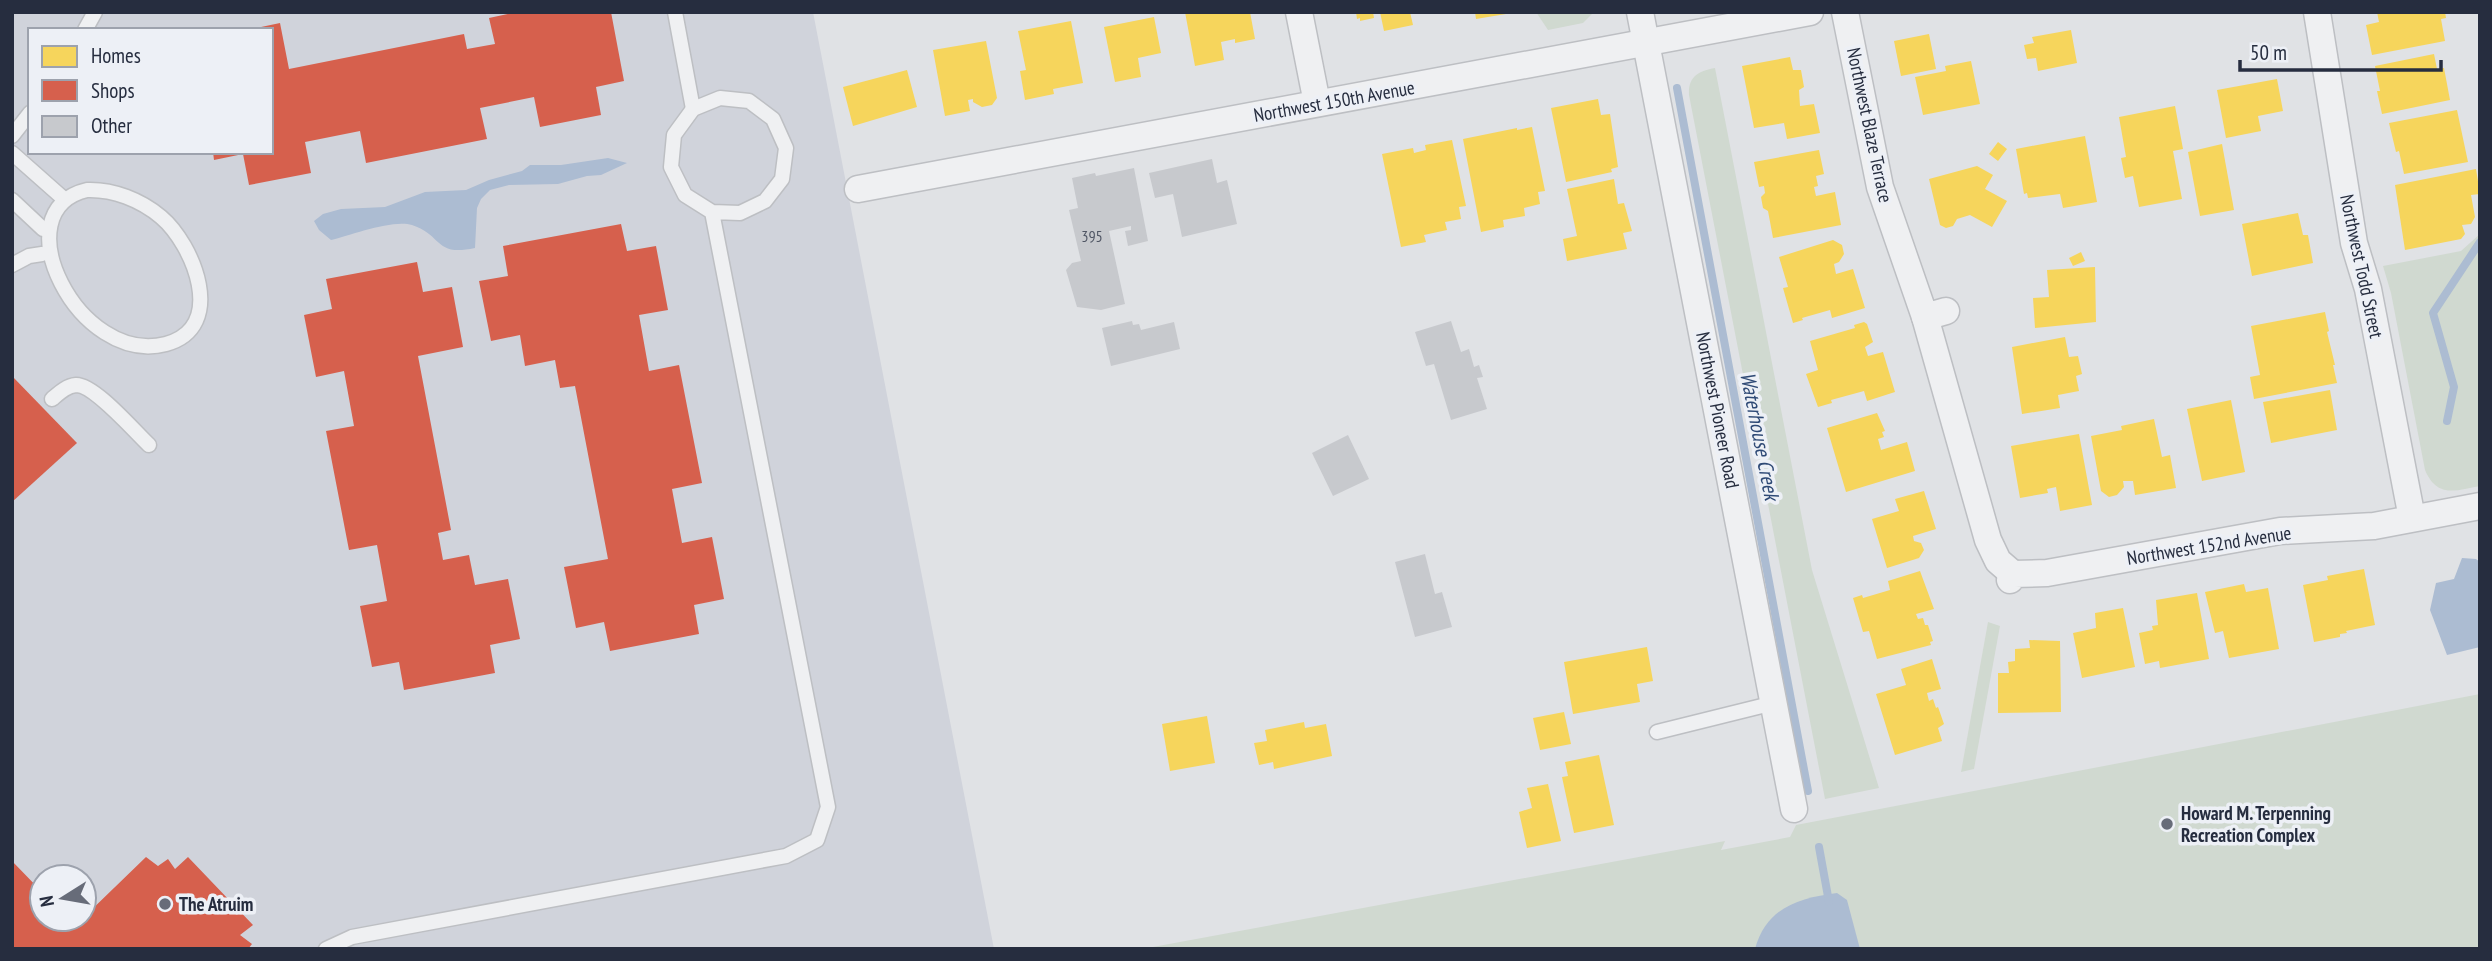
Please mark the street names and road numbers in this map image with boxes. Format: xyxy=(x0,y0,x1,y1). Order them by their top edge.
street label: Northwest Blaze Terrace xyxy=(1842,45,1898,205)
street label: Northwest 150th Avenue xyxy=(1252,75,1417,127)
street label: Northwest Todd Street xyxy=(2335,192,2389,341)
street label: Northwest Pioneer Road xyxy=(1691,330,1745,490)
street label: Northwest 152nd Avenue xyxy=(2125,520,2293,570)

